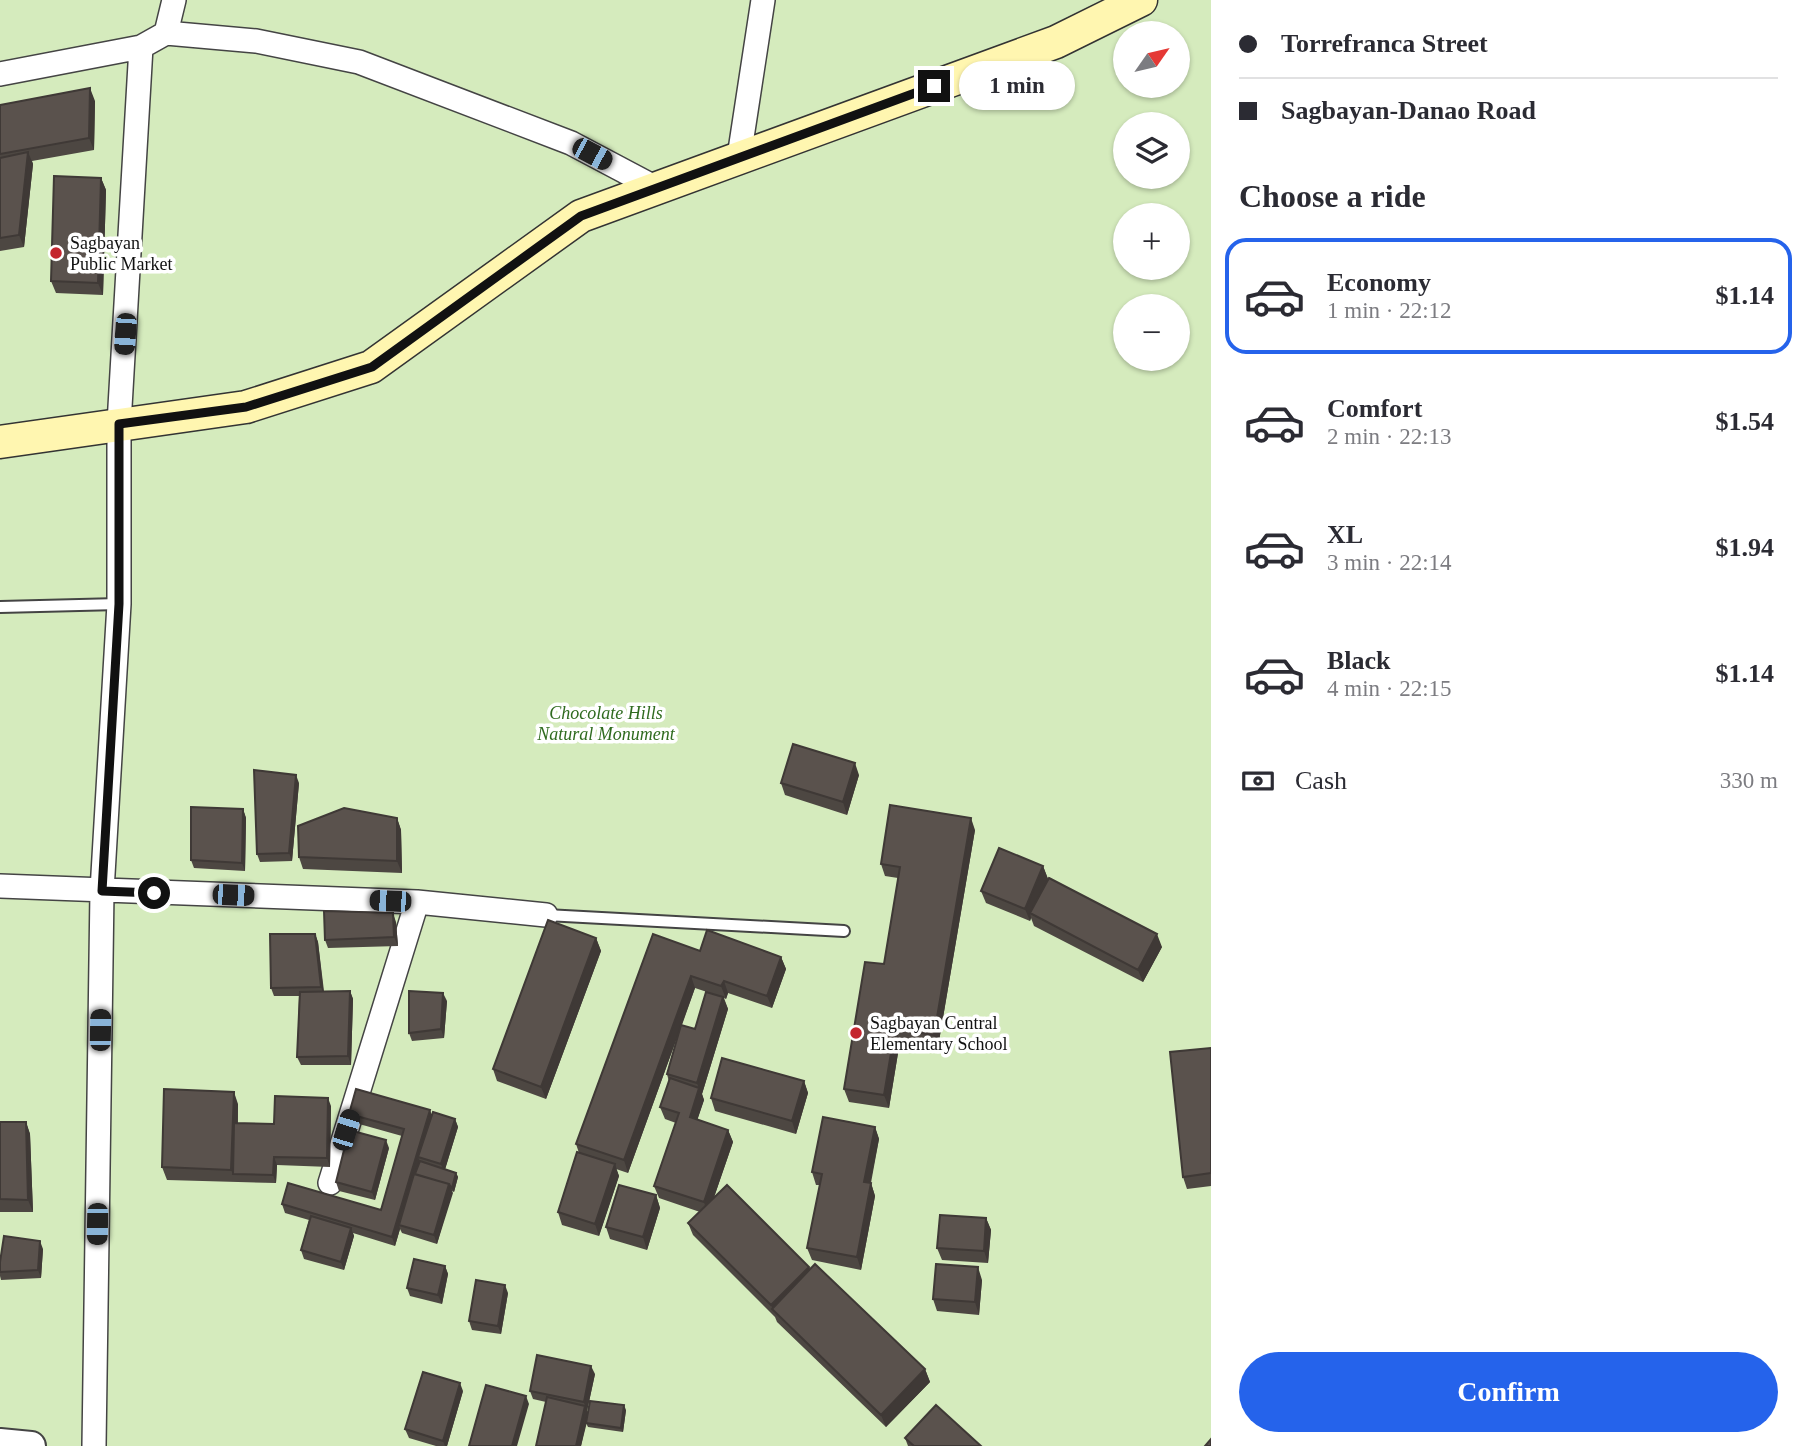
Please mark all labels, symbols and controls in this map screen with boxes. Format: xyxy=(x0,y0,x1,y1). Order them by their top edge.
north arrow xyxy=(1113,21,1190,98)
map controls xyxy=(1113,21,1190,371)
text: Torrefranca Street xyxy=(1281,29,1488,58)
callout: 1 min xyxy=(958,62,1074,110)
route end xyxy=(918,70,950,102)
text: 1 min xyxy=(989,73,1045,98)
text: Sagbayan-Danao Road xyxy=(1281,96,1536,125)
button: layers xyxy=(1113,112,1190,189)
car xyxy=(569,135,616,173)
text: Choose a ride xyxy=(1239,178,1426,214)
button: + xyxy=(1113,203,1190,280)
place label: Sagbayan Public Market xyxy=(70,233,172,274)
marker: Sagbayan Public Market xyxy=(48,245,64,261)
icon: car xyxy=(1243,265,1306,328)
text: Economy xyxy=(1327,268,1431,297)
text: $1.14 xyxy=(1716,281,1774,310)
button: − xyxy=(1113,294,1190,371)
text: 1 min · 22:12 xyxy=(1327,298,1452,323)
car xyxy=(114,312,137,356)
icon: car xyxy=(1243,391,1306,454)
text: Comfort xyxy=(1327,394,1422,423)
text: $1.54 xyxy=(1716,407,1774,436)
text: 2 min · 22:13 xyxy=(1327,424,1452,449)
icon: car xyxy=(1243,517,1306,580)
text: XL xyxy=(1327,520,1363,549)
text: $1.94 xyxy=(1716,533,1774,562)
text: 3 min · 22:14 xyxy=(1327,550,1452,575)
icon: car xyxy=(1243,643,1306,706)
text: Black xyxy=(1327,646,1391,675)
text: $1.14 xyxy=(1716,659,1774,688)
text: 4 min · 22:15 xyxy=(1327,676,1452,701)
park label: Chocolate Hills Natural Monument xyxy=(536,703,676,744)
icon: cash xyxy=(1239,762,1277,800)
text: Cash xyxy=(1295,766,1347,795)
text: 330 m xyxy=(1720,768,1778,793)
route start xyxy=(138,877,170,909)
car xyxy=(212,884,255,906)
car xyxy=(369,890,412,912)
car xyxy=(90,1009,111,1051)
place label: Sagbayan Central Elementary School xyxy=(870,1013,1007,1054)
marker: Sagbayan Central Elementary School xyxy=(848,1025,864,1041)
car xyxy=(330,1107,363,1153)
car xyxy=(87,1203,108,1245)
button: Confirm xyxy=(1239,1352,1778,1432)

